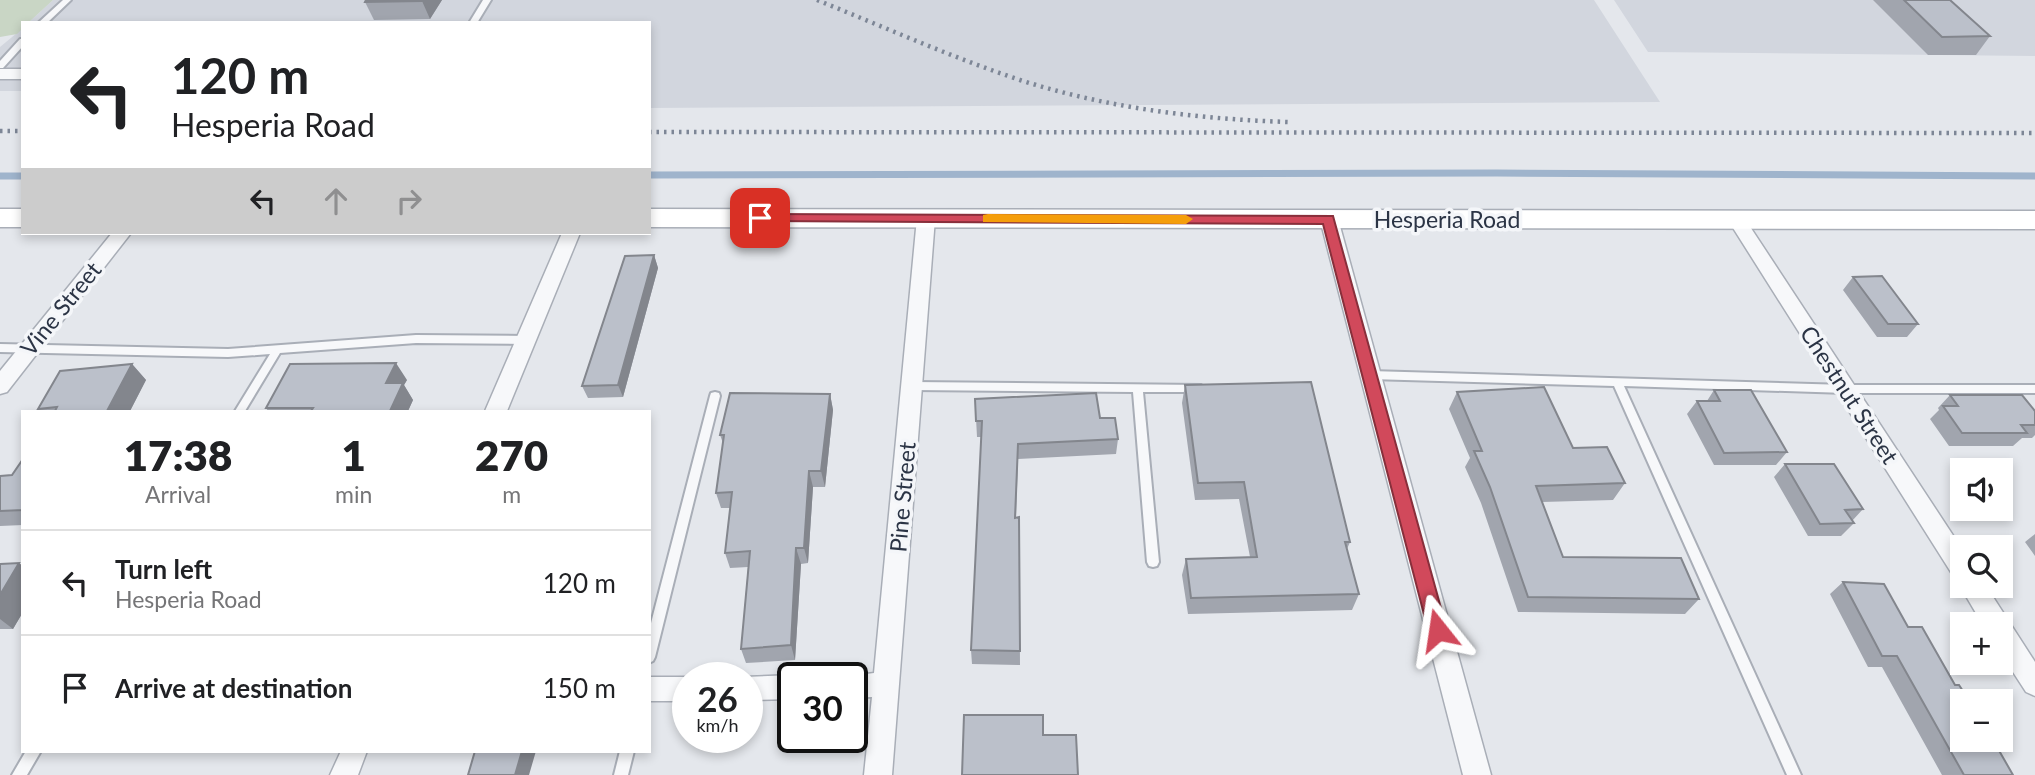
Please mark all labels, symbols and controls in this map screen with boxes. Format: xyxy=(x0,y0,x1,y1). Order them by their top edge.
text: 120 m xyxy=(171,46,309,104)
icon: left xyxy=(56,49,147,140)
text: Hesperia Road xyxy=(171,105,375,144)
icon: left xyxy=(244,182,282,220)
icon: ahead xyxy=(317,182,355,220)
icon: right xyxy=(390,182,428,220)
pin xyxy=(730,188,790,248)
icon: arrive xyxy=(741,199,779,237)
street label: Hesperia Road xyxy=(1374,205,1520,233)
street label: Vine Street xyxy=(14,255,107,361)
street label: Chestnut Street xyxy=(1795,320,1905,469)
text: 17:38 xyxy=(124,430,232,480)
text: 1 xyxy=(342,430,366,480)
text: 270 xyxy=(475,430,548,480)
street label: Pine Street xyxy=(883,440,921,553)
map controls xyxy=(1950,458,2013,752)
button: sound xyxy=(1950,458,2013,521)
text: Arrival xyxy=(145,480,211,508)
text: min xyxy=(335,480,372,508)
text: m xyxy=(502,480,521,508)
button: search xyxy=(1950,535,2013,598)
text: Turn left xyxy=(115,553,212,585)
icon: left xyxy=(56,564,94,602)
text: 120 m xyxy=(543,567,616,599)
text: Hesperia Road xyxy=(115,585,262,613)
position arrow xyxy=(1401,593,1475,667)
button: + xyxy=(1950,612,2013,675)
speed limit sign: 30 xyxy=(777,662,868,753)
icon: arrive xyxy=(56,669,94,707)
text: Arrive at destination xyxy=(115,672,352,704)
text: 150 m xyxy=(543,672,616,704)
text: 26 xyxy=(697,677,738,719)
button: − xyxy=(1950,689,2013,752)
text: km/h xyxy=(696,714,739,736)

